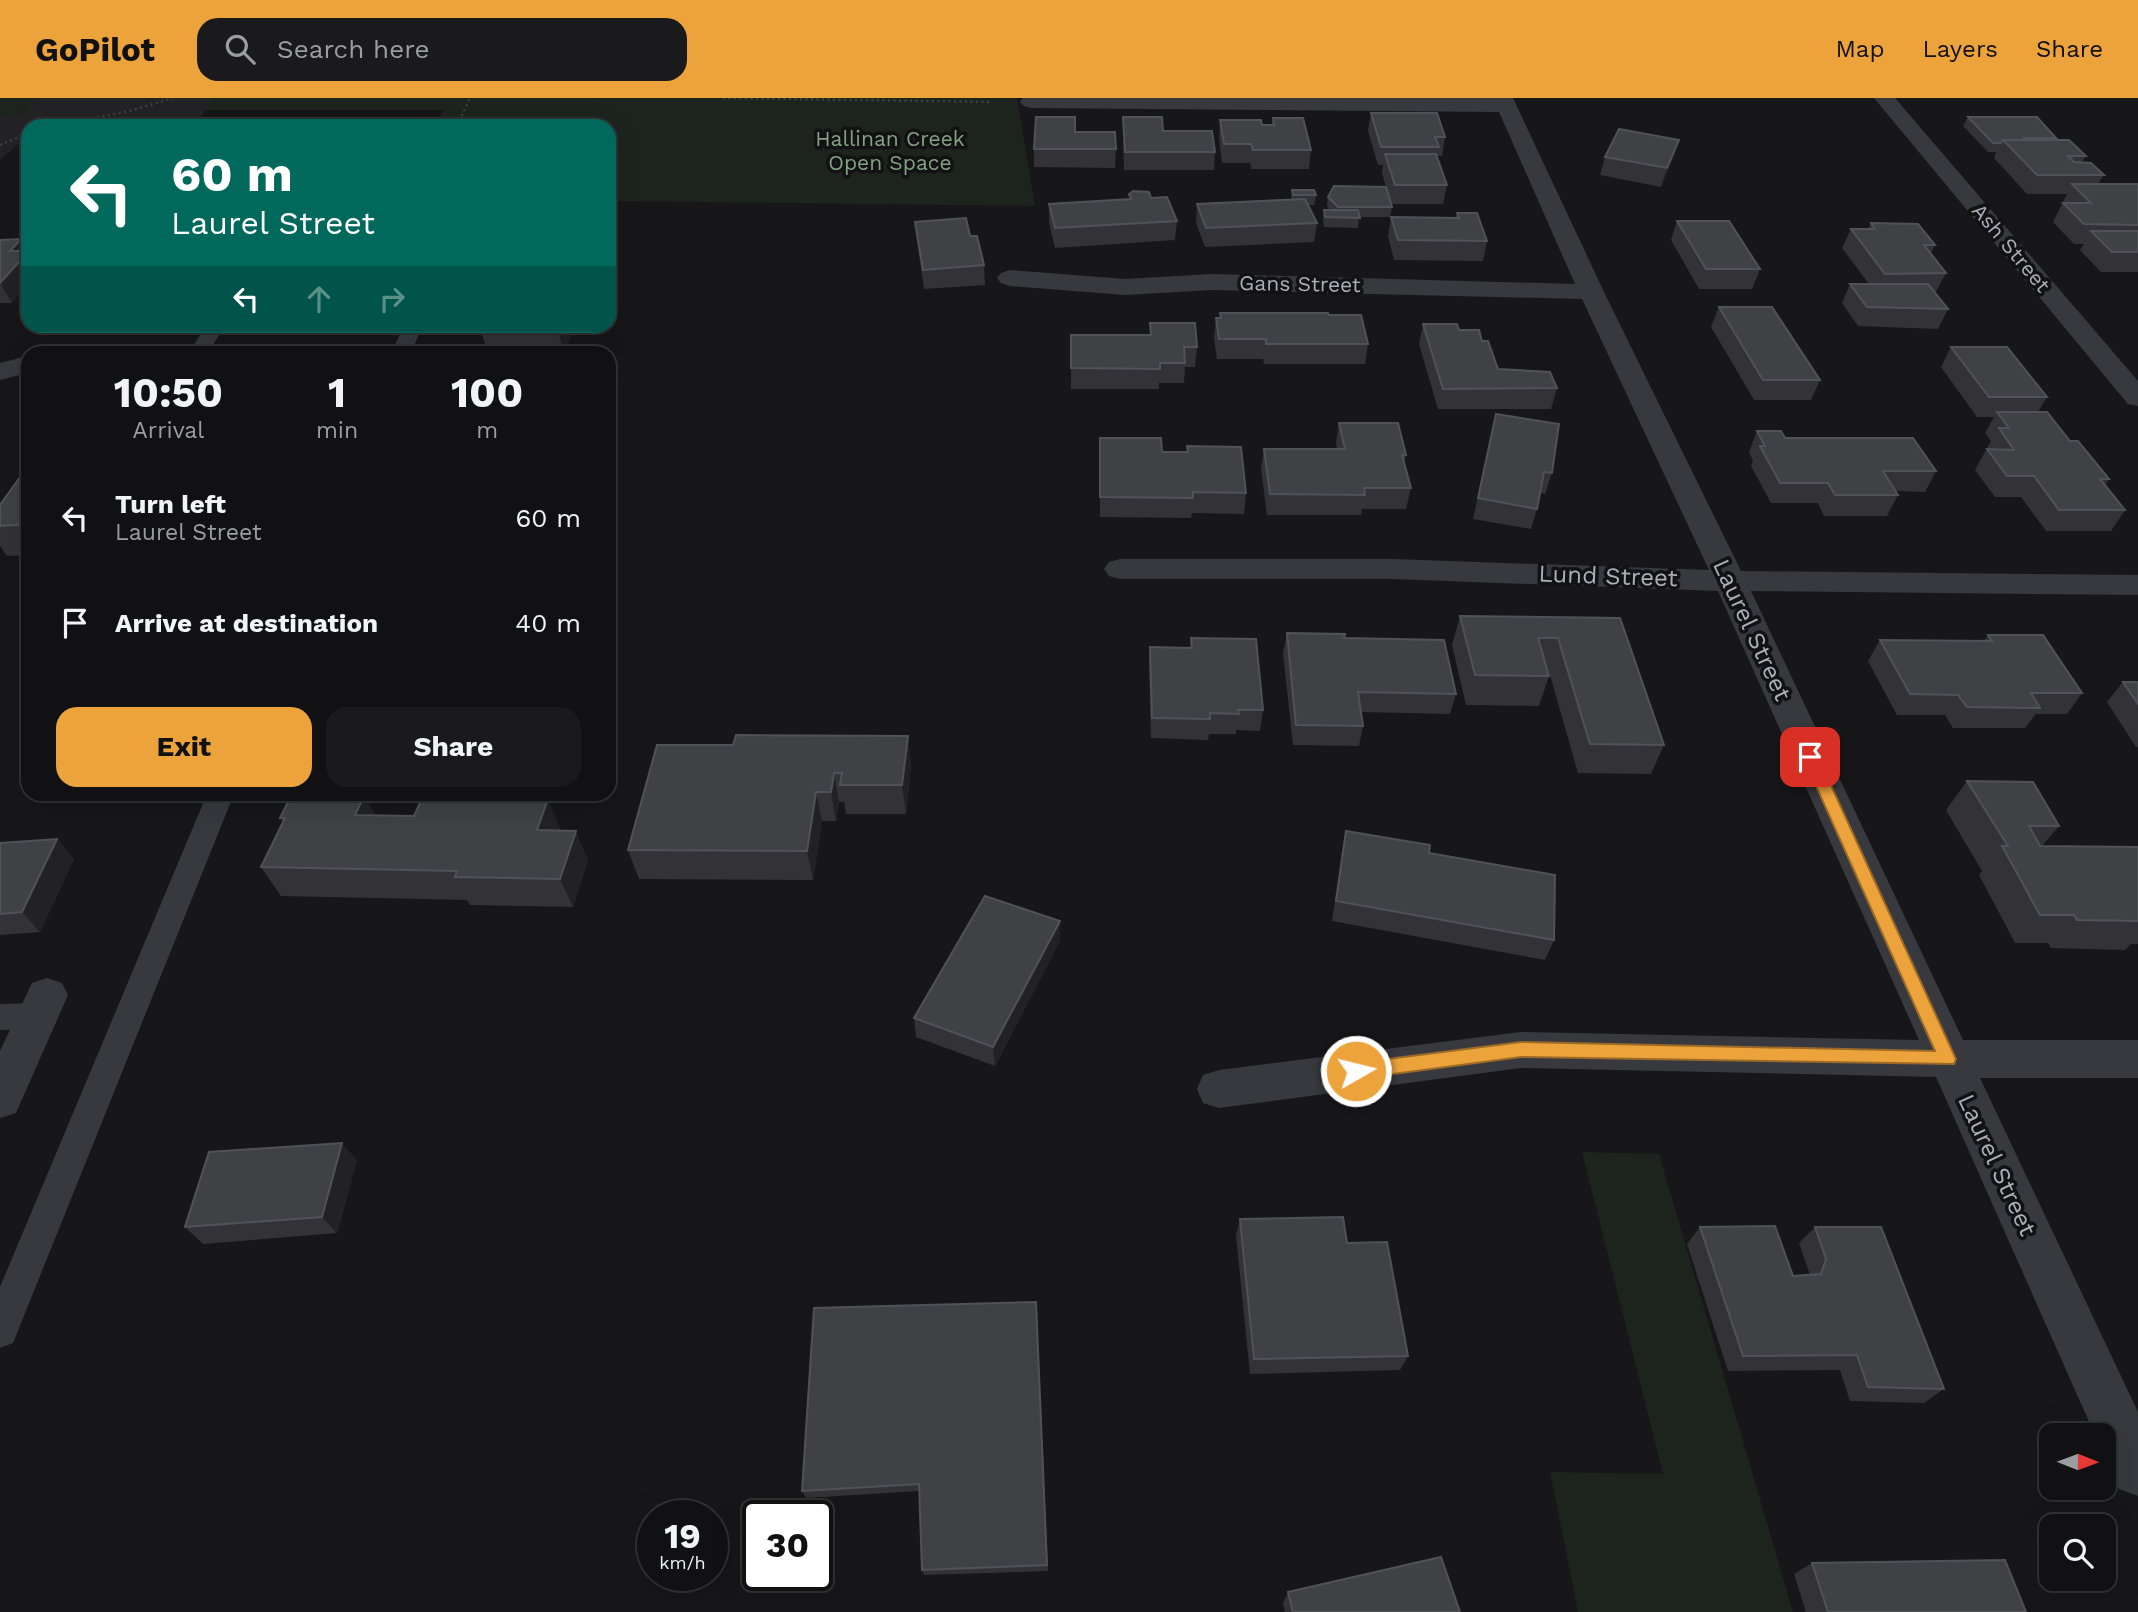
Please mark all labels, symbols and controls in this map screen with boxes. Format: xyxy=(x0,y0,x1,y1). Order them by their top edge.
search box xyxy=(197,18,687,81)
text: GoPilot xyxy=(35,30,155,69)
icon: search xyxy=(221,30,259,68)
text: Search here xyxy=(277,34,429,64)
text: Map xyxy=(1836,35,1884,63)
text: Layers xyxy=(1922,35,1998,63)
text: Share xyxy=(2036,35,2103,63)
park label: Hallinan Creek Open Space xyxy=(815,126,965,175)
text: 60 m xyxy=(171,145,293,203)
icon: left xyxy=(56,147,147,238)
street label: Ash Street xyxy=(1967,198,2056,297)
text: Laurel Street xyxy=(171,204,375,242)
street label: Gans Street xyxy=(1239,270,1361,297)
icon: left xyxy=(227,280,265,318)
icon: ahead xyxy=(300,280,338,318)
icon: right xyxy=(373,280,411,318)
text: 10:50 xyxy=(114,368,223,417)
text: 1 xyxy=(328,368,346,417)
text: 100 xyxy=(451,368,523,417)
text: Arrival xyxy=(133,417,204,444)
text: min xyxy=(316,417,358,444)
text: m xyxy=(476,417,498,444)
text: Turn left xyxy=(115,489,226,519)
icon: left xyxy=(56,499,94,537)
text: 60 m xyxy=(515,503,581,533)
text: Laurel Street xyxy=(115,519,262,546)
street label: Laurel Street xyxy=(1707,555,1797,705)
street label: Lund Street xyxy=(1538,560,1678,592)
icon: arrive xyxy=(56,604,94,642)
text: Arrive at destination xyxy=(115,608,378,638)
text: 40 m xyxy=(515,608,581,638)
button: Exit xyxy=(56,707,312,787)
button: Share xyxy=(326,707,581,787)
pin xyxy=(1780,727,1840,787)
icon: arrive xyxy=(1791,738,1829,776)
position arrow xyxy=(1319,1034,1393,1108)
street label: Laurel Street xyxy=(1952,1090,2042,1240)
north arrow xyxy=(2039,1423,2116,1500)
map controls xyxy=(2039,1423,2116,1591)
speed limit sign: 30 xyxy=(742,1500,833,1591)
button: search xyxy=(2039,1514,2116,1591)
text: 19 xyxy=(664,1515,701,1557)
text: km/h xyxy=(659,1552,706,1573)

